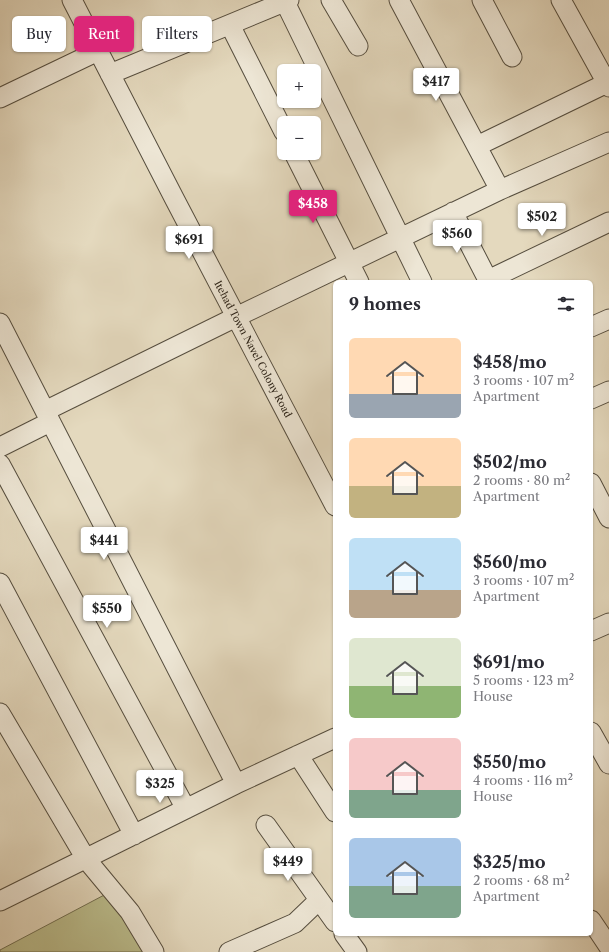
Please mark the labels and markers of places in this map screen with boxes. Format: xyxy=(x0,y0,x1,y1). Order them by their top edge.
pin: $417 xyxy=(412,68,460,102)
pin: $458 xyxy=(289,190,337,224)
pin: $502 xyxy=(518,203,566,237)
pin: $560 xyxy=(433,220,481,254)
pin: $691 xyxy=(165,226,213,260)
pin: $441 xyxy=(80,527,128,561)
pin: $550 xyxy=(83,595,131,629)
pin: $325 xyxy=(136,770,184,804)
pin: $449 xyxy=(264,848,312,882)

